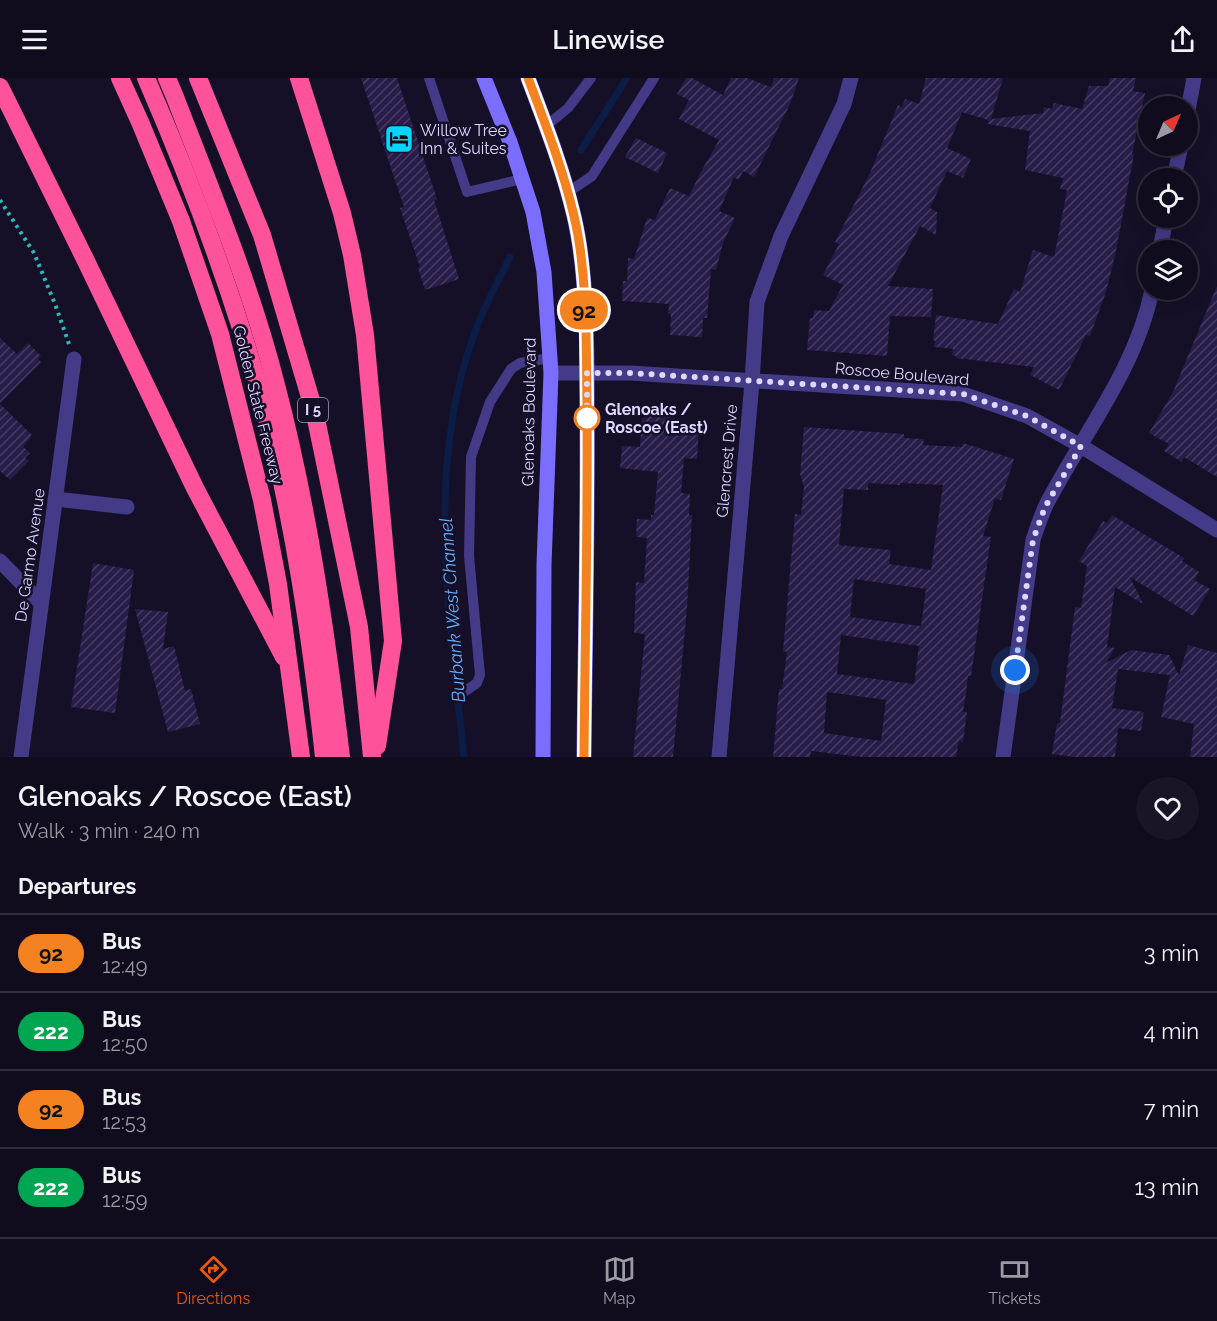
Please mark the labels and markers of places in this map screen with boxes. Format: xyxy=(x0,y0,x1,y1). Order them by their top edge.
place label: Willow Tree Inn & Suites xyxy=(420,121,507,158)
hotel icon: Willow Tree Inn & Suites xyxy=(383,123,415,155)
place label: Glenoaks / Roscoe (East) xyxy=(605,400,708,437)
marker: Glenoaks / Roscoe (East) xyxy=(574,405,600,431)

